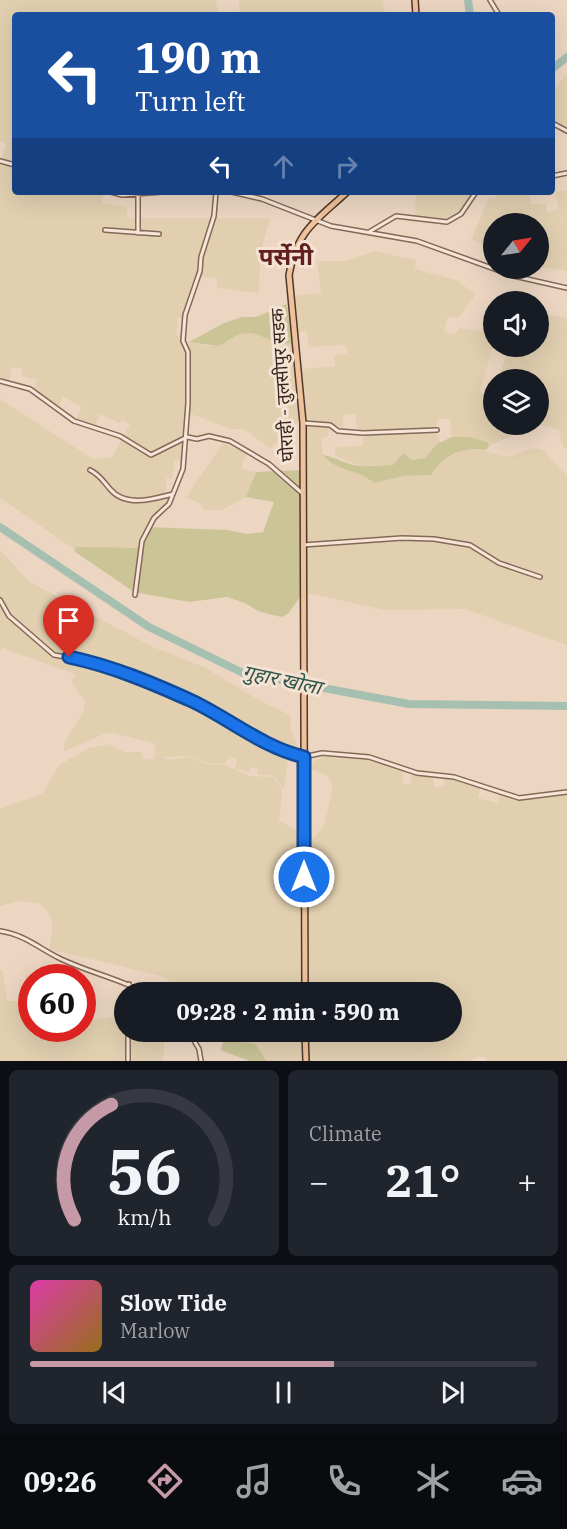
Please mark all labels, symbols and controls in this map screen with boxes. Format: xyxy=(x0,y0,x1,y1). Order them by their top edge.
text: 190 m xyxy=(135,30,261,85)
icon: left xyxy=(36,36,114,114)
text: Turn left xyxy=(135,83,246,118)
icon: left xyxy=(204,150,237,183)
icon: ahead xyxy=(267,150,300,183)
icon: right xyxy=(330,150,363,183)
north arrow xyxy=(483,213,549,279)
map controls xyxy=(483,213,549,435)
district label: पर्सेनी xyxy=(259,240,314,272)
button: sound xyxy=(483,291,549,357)
street label: घोराही - तुलसीपुर सडक xyxy=(265,306,300,462)
button: layers xyxy=(483,369,549,435)
pin xyxy=(43,595,94,657)
icon: arrive xyxy=(52,604,85,637)
water label: गुहार खोला xyxy=(240,658,328,701)
position arrow xyxy=(272,845,336,909)
speed limit sign: 60 xyxy=(18,964,96,1042)
text: 09:28 · 2 min · 590 m xyxy=(176,997,400,1026)
text: Climate xyxy=(309,1120,382,1147)
text: 56 xyxy=(107,1130,181,1211)
text: 21° xyxy=(385,1151,461,1209)
text: − xyxy=(309,1160,329,1203)
text: + xyxy=(517,1160,537,1203)
text: km/h xyxy=(117,1203,171,1231)
text: Slow Tide xyxy=(120,1288,227,1317)
text: Marlow xyxy=(120,1317,190,1344)
icon: previous xyxy=(98,1376,131,1409)
icon: pause xyxy=(267,1376,300,1409)
icon: next xyxy=(436,1376,469,1409)
icon: directions xyxy=(144,1460,186,1502)
icon: music xyxy=(233,1460,275,1502)
icon: phone xyxy=(323,1460,365,1502)
icon: climate xyxy=(412,1460,454,1502)
icon: car xyxy=(501,1460,543,1502)
text: 09:26 xyxy=(24,1464,97,1499)

